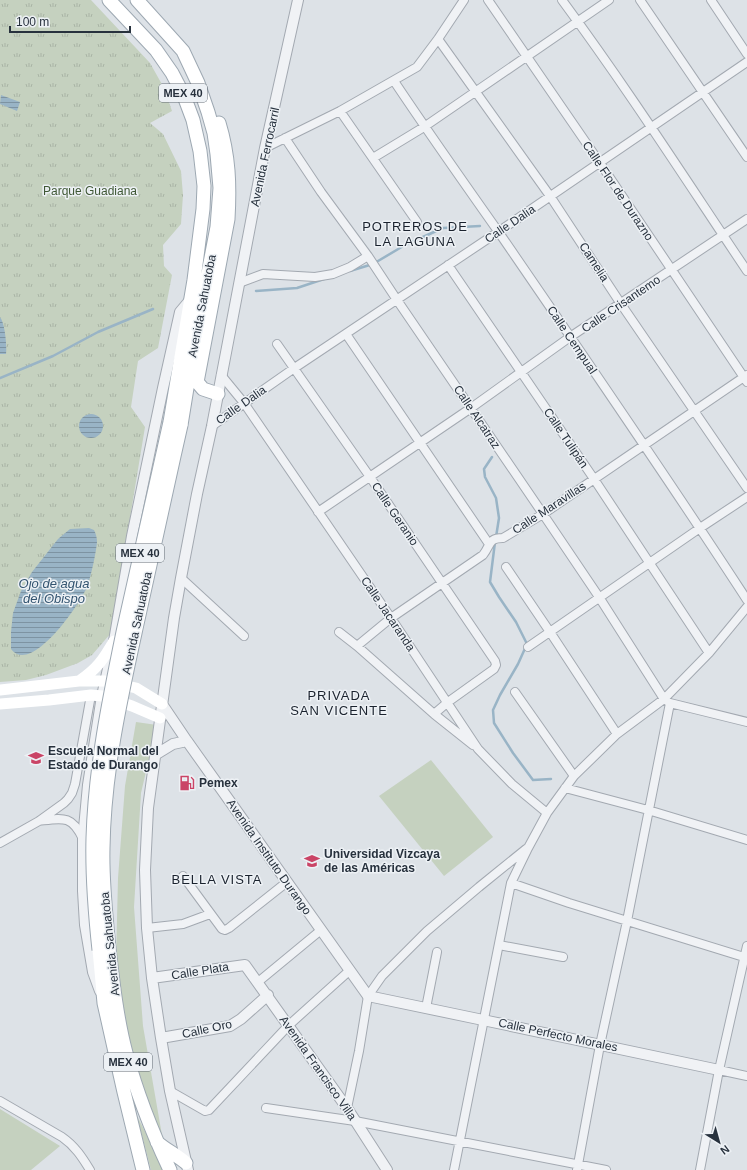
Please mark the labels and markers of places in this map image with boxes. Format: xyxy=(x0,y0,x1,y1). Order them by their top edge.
place label: Escuela Normal del Estado de Durango xyxy=(48,744,159,772)
school or university icon: Escuela Normal del Estado de Durango xyxy=(27,749,45,767)
fuel station icon: Pemex xyxy=(178,774,196,792)
place label: Pemex xyxy=(199,776,238,790)
place label: Universidad Vizcaya de las Américas xyxy=(324,847,440,875)
school or university icon: Universidad Vizcaya de las Américas xyxy=(303,852,321,870)

